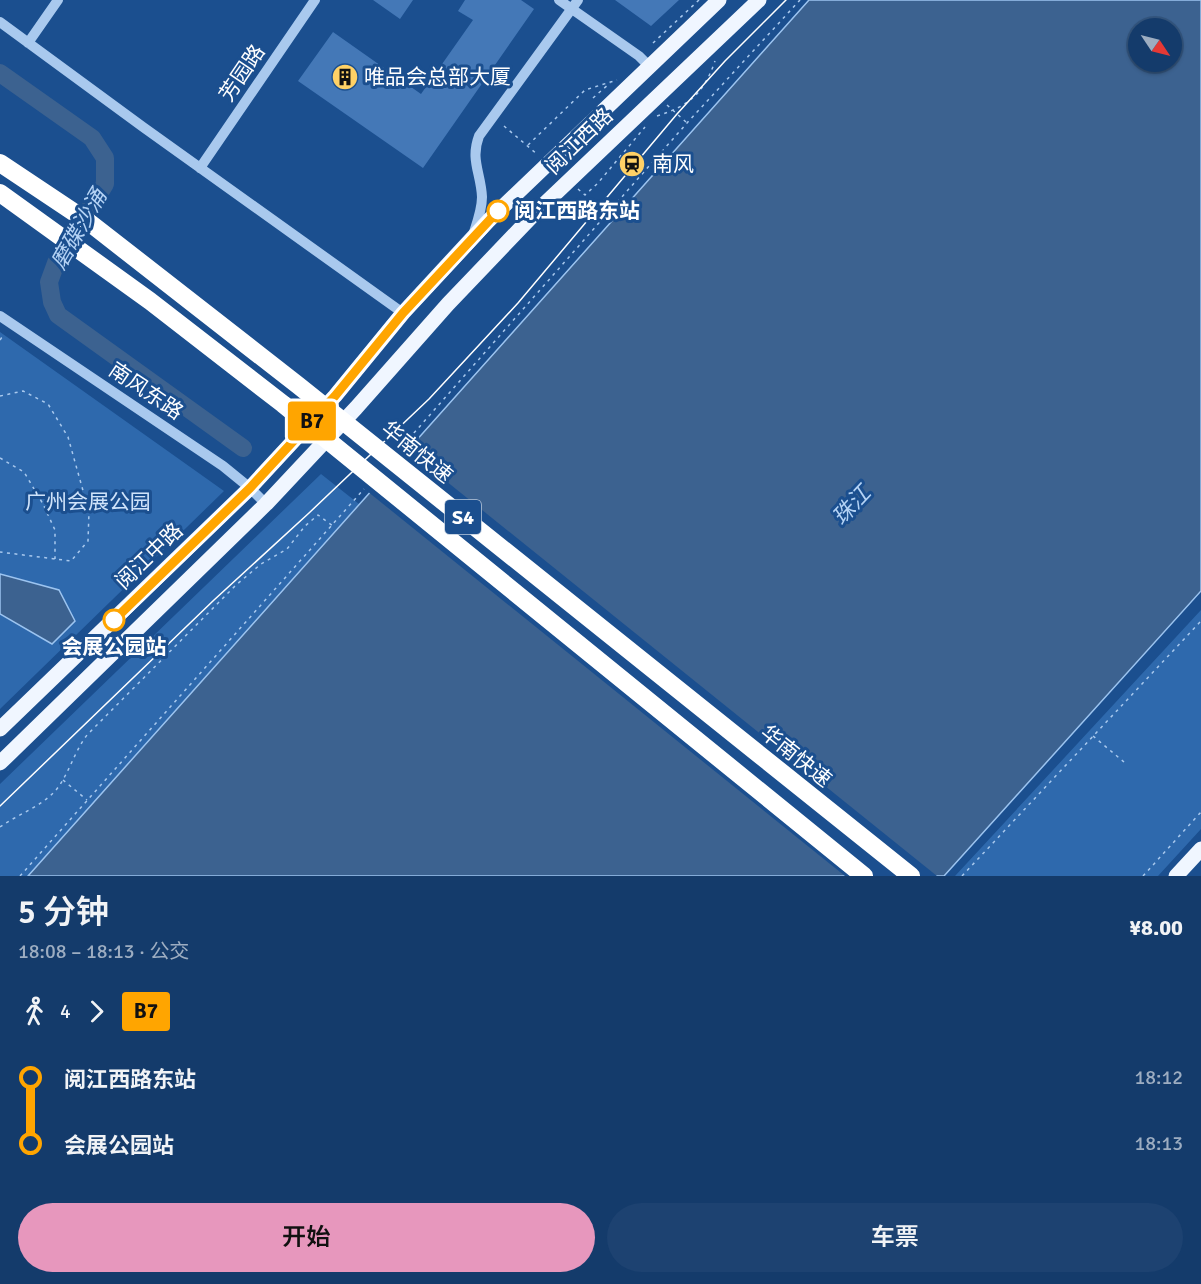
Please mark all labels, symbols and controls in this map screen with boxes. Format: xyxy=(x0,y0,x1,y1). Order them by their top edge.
north arrow xyxy=(1128,18,1182,72)
map controls xyxy=(1128,18,1182,72)
street label: 芳园路 xyxy=(214,40,270,106)
building icon: 唯品会总部大厦 xyxy=(330,62,360,92)
place label: 唯品会总部大厦 xyxy=(364,64,511,90)
street label: 阅江西路 xyxy=(540,102,618,180)
station icon: 南风 xyxy=(617,149,647,179)
place label: 南风 xyxy=(652,151,694,177)
water label: 磨碟沙涌 xyxy=(45,182,114,274)
place label: 阅江西路东站 xyxy=(514,198,640,224)
marker: 阅江西路东站 xyxy=(487,200,509,222)
street label: 南风东路 xyxy=(104,357,188,425)
line badge: B7 xyxy=(285,402,339,440)
text: B7 xyxy=(300,408,324,434)
street label: 华南快速 xyxy=(376,415,458,489)
water label: 珠江 xyxy=(826,479,878,531)
park label: 广州会展公园 xyxy=(25,489,151,515)
road number: S4 xyxy=(445,500,481,534)
street label: 阅江中路 xyxy=(110,517,188,595)
marker: 会展公园站 xyxy=(103,609,125,631)
place label: 会展公园站 xyxy=(62,634,167,660)
street label: 华南快速 xyxy=(755,719,837,793)
text: 5 分钟 xyxy=(18,892,109,933)
text: ¥8.00 xyxy=(1129,914,1183,941)
text: 18:08 – 18:13 · 公交 xyxy=(18,939,189,964)
icon: walk xyxy=(18,995,51,1028)
icon: forward xyxy=(80,995,113,1028)
text: B7 xyxy=(134,998,158,1024)
text: 4 xyxy=(60,999,71,1024)
text: 18:12 xyxy=(1134,1065,1183,1090)
text: 阅江西路东站 xyxy=(64,1066,196,1093)
text: 18:13 xyxy=(1134,1131,1183,1156)
text: 会展公园站 xyxy=(64,1132,174,1159)
button: 开始 xyxy=(18,1203,595,1272)
button: 车票 xyxy=(607,1203,1183,1272)

